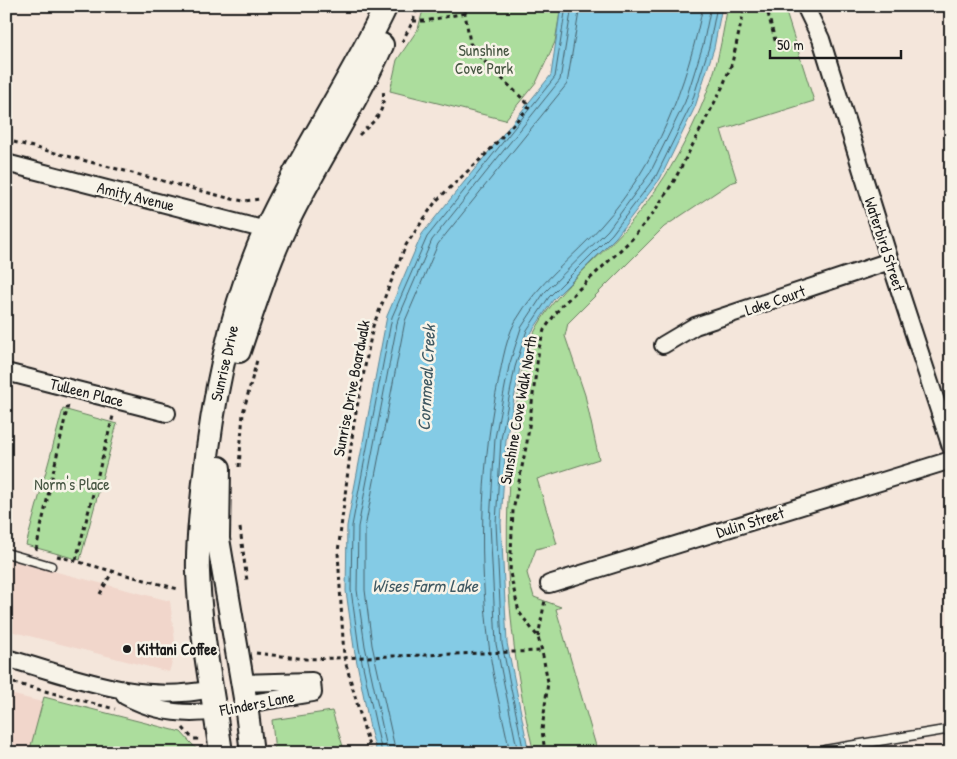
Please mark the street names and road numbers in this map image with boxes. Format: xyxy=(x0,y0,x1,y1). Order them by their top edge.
street label: Amity Avenue xyxy=(95,176,177,216)
street label: Waterbird Street xyxy=(859,194,911,294)
street label: Lake Court xyxy=(742,279,808,321)
street label: Sunrise Drive Boardwalk xyxy=(327,318,375,458)
street label: Sunrise Drive xyxy=(205,322,244,403)
street label: Sunshine Cove Walk North xyxy=(494,334,542,486)
street label: Tulleen Place xyxy=(48,372,127,412)
street label: Dulin Street xyxy=(713,501,787,543)
street label: Flinders Lane xyxy=(217,685,297,721)

